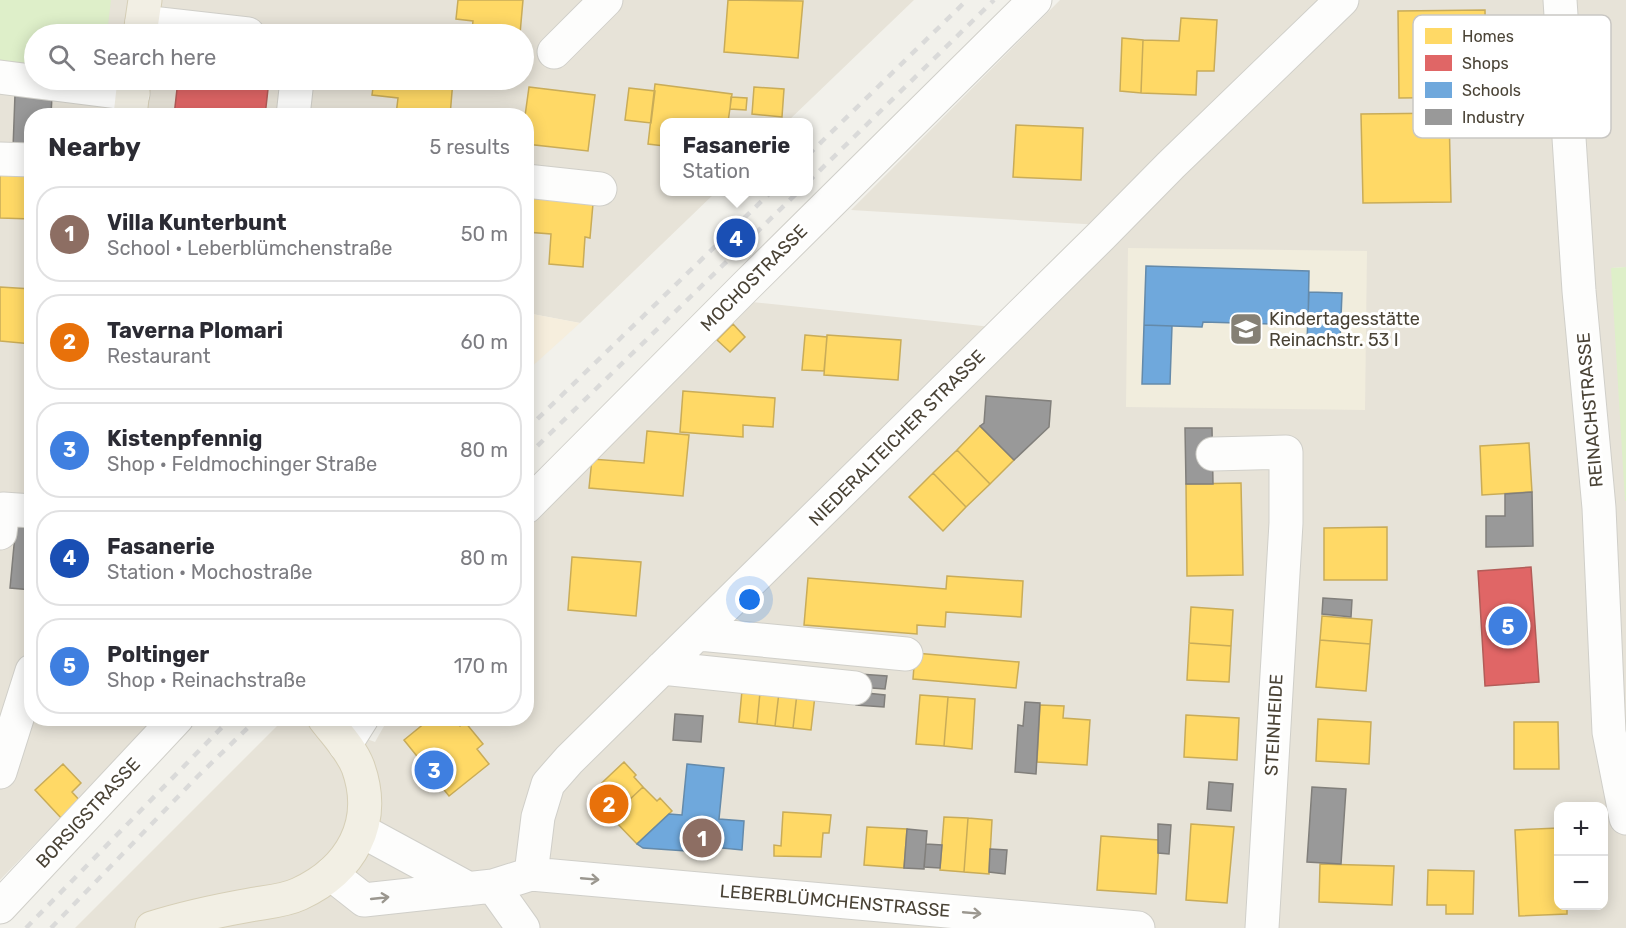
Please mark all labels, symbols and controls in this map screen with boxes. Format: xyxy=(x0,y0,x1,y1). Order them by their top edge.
legend xyxy=(1413,15,1611,138)
search box xyxy=(24,24,534,90)
text: Homes xyxy=(1462,27,1514,46)
icon: search xyxy=(45,41,78,74)
text: Search here xyxy=(93,44,216,71)
text: Shops xyxy=(1462,54,1509,73)
text: Schools xyxy=(1462,81,1521,100)
text: Industry xyxy=(1462,108,1525,127)
popup xyxy=(660,118,813,196)
text: Nearby xyxy=(48,132,141,163)
text: Fasanerie xyxy=(683,132,790,159)
text: 5 results xyxy=(429,135,510,159)
text: Station xyxy=(683,159,750,183)
text: Villa Kunterbunt xyxy=(107,209,286,236)
pin: 4 xyxy=(716,216,756,260)
street label: MOCHOSTRASSE xyxy=(696,220,812,336)
text: 1 xyxy=(65,222,74,246)
text: 50 m xyxy=(461,222,508,246)
text: School · Leberblümchenstraße xyxy=(107,236,392,260)
place label: Kindertagesstätte Reinachstr. 53 I xyxy=(1269,308,1420,351)
school or university icon: Kindertagesstätte Reinachstr. 53 I xyxy=(1228,311,1264,347)
text: Taverna Plomari xyxy=(107,317,283,344)
text: 2 xyxy=(63,330,76,354)
text: 60 m xyxy=(461,330,508,354)
street label: REINACHSTRASSE xyxy=(1572,332,1608,488)
text: Restaurant xyxy=(107,344,211,368)
street label: NIEDERALTEICHER STRASSE xyxy=(804,345,990,531)
text: Kistenpfennig xyxy=(107,425,263,452)
text: 3 xyxy=(63,438,76,462)
text: 80 m xyxy=(460,438,508,462)
text: Shop · Feldmochinger Straße xyxy=(107,452,377,476)
text: Fasanerie xyxy=(107,533,215,560)
text: 4 xyxy=(63,546,76,570)
text: 80 m xyxy=(460,546,508,570)
text: Station · Mochostraße xyxy=(107,560,312,584)
your location xyxy=(735,585,764,614)
pin: 5 xyxy=(1488,604,1528,648)
text: Poltinger xyxy=(107,641,209,668)
text: 5 xyxy=(63,654,76,678)
text: 170 m xyxy=(454,654,508,678)
text: Shop · Reinachstraße xyxy=(107,668,306,692)
street label: STEINHEIDE xyxy=(1260,674,1288,776)
pin: 3 xyxy=(414,748,454,792)
street label: BORSIGSTRASSE xyxy=(31,753,145,873)
pin: 2 xyxy=(590,782,628,826)
map controls xyxy=(1554,802,1608,910)
button: + xyxy=(1554,802,1608,856)
pin: 1 xyxy=(682,816,722,860)
button: − xyxy=(1554,856,1608,910)
one-way arrow xyxy=(579,874,599,885)
street label: LEBERBLÜMCHENSTRASSE xyxy=(719,880,951,922)
one-way arrow xyxy=(369,893,389,904)
one-way arrow xyxy=(962,908,982,919)

